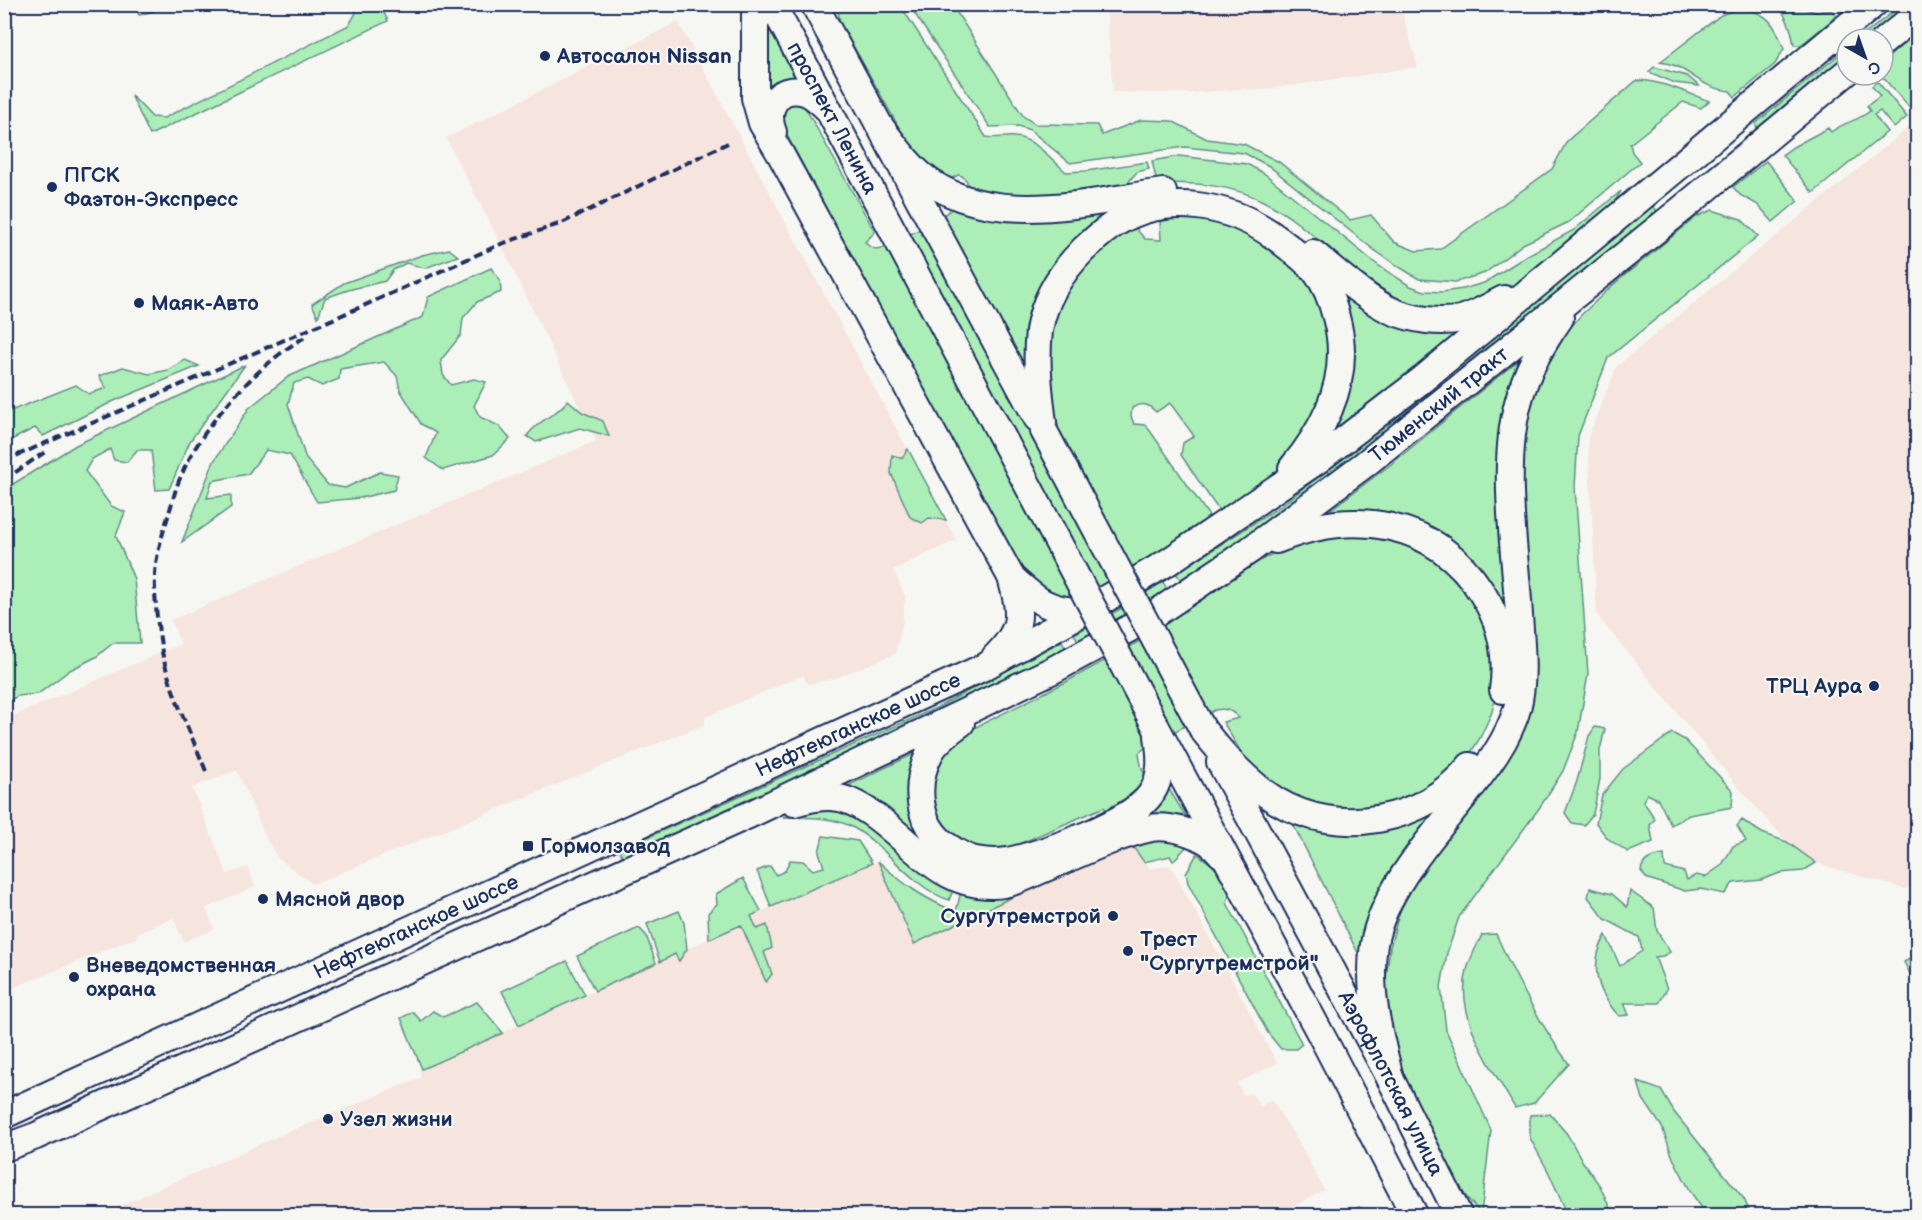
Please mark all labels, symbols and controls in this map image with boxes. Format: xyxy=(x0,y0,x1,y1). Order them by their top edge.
north arrow xyxy=(1835,27,1895,87)
street label: проспект Ленина xyxy=(782,37,884,199)
place label: Автосалон Nissan xyxy=(556,44,732,69)
marker: Автосалон Nissan xyxy=(538,49,552,63)
text: С xyxy=(1863,56,1884,78)
place label: ПГСК Фаэтон-Экспресс xyxy=(64,163,238,212)
marker: ПГСК Фаэтон-Экспресс xyxy=(45,180,59,194)
place label: Маяк-Авто xyxy=(151,291,259,316)
marker: Маяк-Авто xyxy=(132,296,146,310)
street label: Тюменский тракт xyxy=(1364,341,1513,468)
street label: Нефтеюганское шоссе xyxy=(752,667,965,782)
place label: ТРЦ Аура xyxy=(1766,674,1863,699)
marker: ТРЦ Аура xyxy=(1867,679,1881,693)
place label: Гормолзавод xyxy=(540,834,670,859)
marker: Гормолзавод xyxy=(521,839,535,853)
street label: Нефтеюганское шоссе xyxy=(310,869,523,984)
place label: Мясной двор xyxy=(275,887,405,912)
marker: Мясной двор xyxy=(256,892,270,906)
place label: Сургутремстрой xyxy=(941,904,1101,929)
marker: Сургутремстрой xyxy=(1106,909,1120,923)
place label: Трест "Сургутремстрой" xyxy=(1140,927,1319,976)
marker: Трест "Сургутремстрой" xyxy=(1121,944,1135,958)
place label: Вневедомственная охрана xyxy=(86,953,276,1002)
marker: Вневедомственная охрана xyxy=(67,970,81,984)
street label: Аэрофлотская улица xyxy=(1332,986,1450,1180)
place label: Узел жизни xyxy=(340,1107,453,1132)
marker: Узел жизни xyxy=(321,1112,335,1126)

